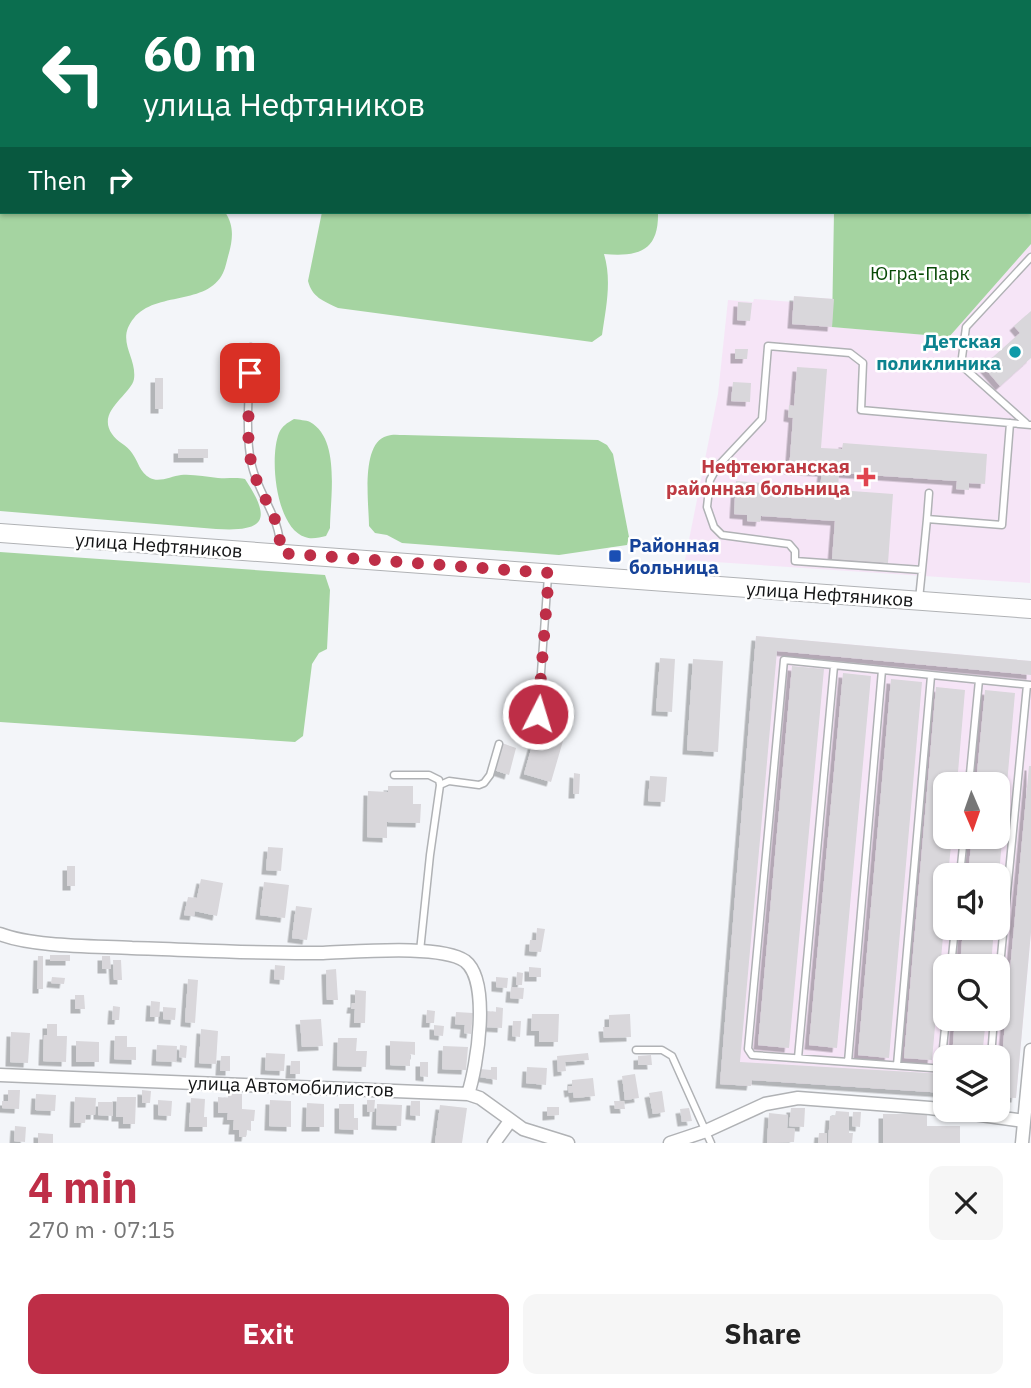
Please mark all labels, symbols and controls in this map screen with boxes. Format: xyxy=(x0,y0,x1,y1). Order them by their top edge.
text: 60 m xyxy=(143,21,257,84)
icon: left xyxy=(28,28,119,119)
text: улица Нефтяников xyxy=(143,83,425,125)
icon: right xyxy=(101,161,139,199)
text: Then xyxy=(28,163,87,197)
park label: Югра-Парк xyxy=(870,261,970,285)
place label: Детская поликлиника xyxy=(876,329,1001,375)
pin xyxy=(220,343,280,403)
marker: Детская поликлиника xyxy=(1007,344,1023,360)
icon: arrive xyxy=(231,354,269,392)
place label: Нефтеюганская районная больница xyxy=(666,454,850,500)
marker: Нефтеюганская районная больница xyxy=(856,467,876,487)
street label: улица Нефтяников xyxy=(75,527,243,563)
place label: Районная больница xyxy=(629,533,720,579)
marker: Районная больница xyxy=(607,548,623,564)
street label: улица Нефтяников xyxy=(746,576,914,612)
position arrow xyxy=(501,677,575,751)
north arrow xyxy=(933,772,1010,849)
map controls xyxy=(933,772,1010,1122)
button: sound xyxy=(933,863,1010,940)
button: search xyxy=(933,954,1010,1031)
button: layers xyxy=(933,1045,1010,1122)
street label: улица Автомобилистов xyxy=(187,1070,395,1102)
text: 4 min xyxy=(28,1160,138,1215)
button: close xyxy=(929,1166,1003,1240)
text: 270 m · 07:15 xyxy=(28,1214,175,1244)
button: Exit xyxy=(28,1294,509,1374)
button: Share xyxy=(523,1294,1003,1374)

